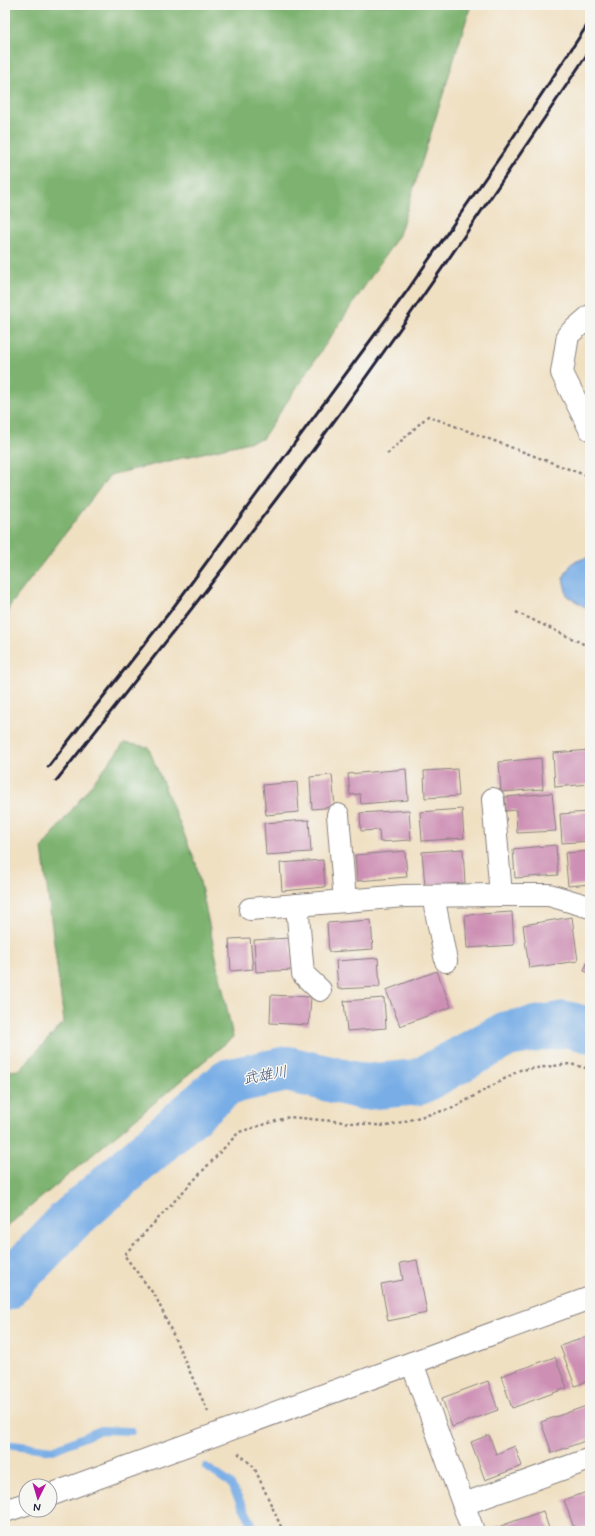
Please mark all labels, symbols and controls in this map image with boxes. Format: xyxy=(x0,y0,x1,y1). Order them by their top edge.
water label: 武雄川 xyxy=(241,1062,289,1090)
north arrow xyxy=(18,1478,58,1518)
text: N xyxy=(33,1500,41,1514)

